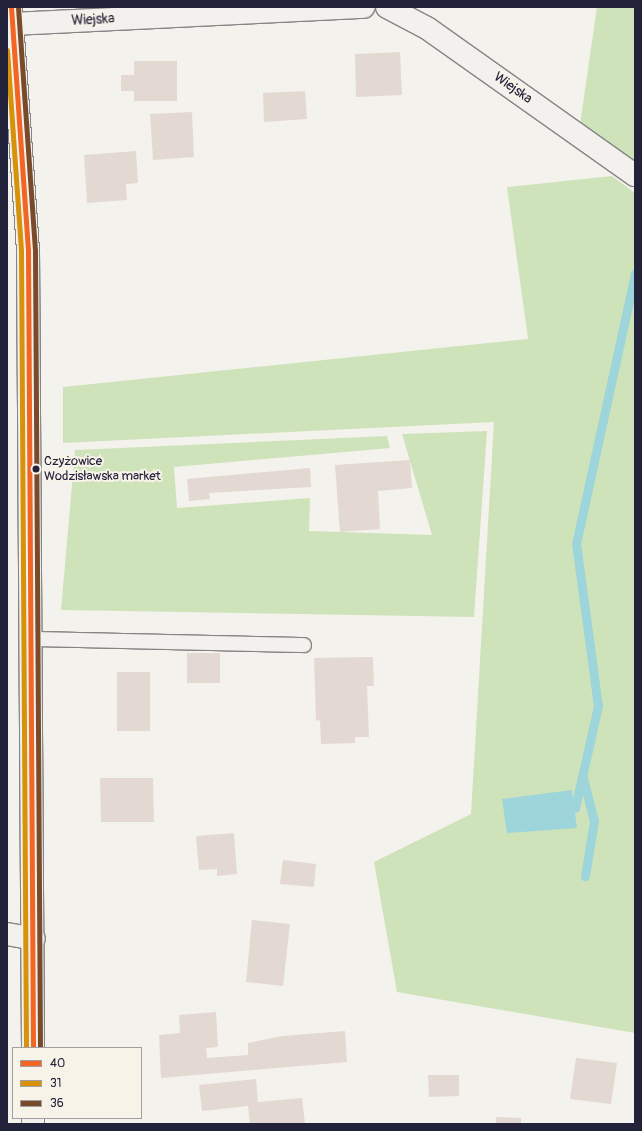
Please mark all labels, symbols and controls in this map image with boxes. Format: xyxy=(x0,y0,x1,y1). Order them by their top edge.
street label: Wiejska xyxy=(71,10,115,30)
street label: Wiejska xyxy=(490,69,536,107)
place label: Czyżowice Wodzisławska market xyxy=(44,454,161,485)
marker: Czyżowice Wodzisławska market xyxy=(31,464,41,474)
legend xyxy=(12,1047,142,1119)
text: 40 xyxy=(50,1056,65,1071)
text: 31 xyxy=(50,1076,61,1091)
text: 36 xyxy=(50,1096,64,1111)

